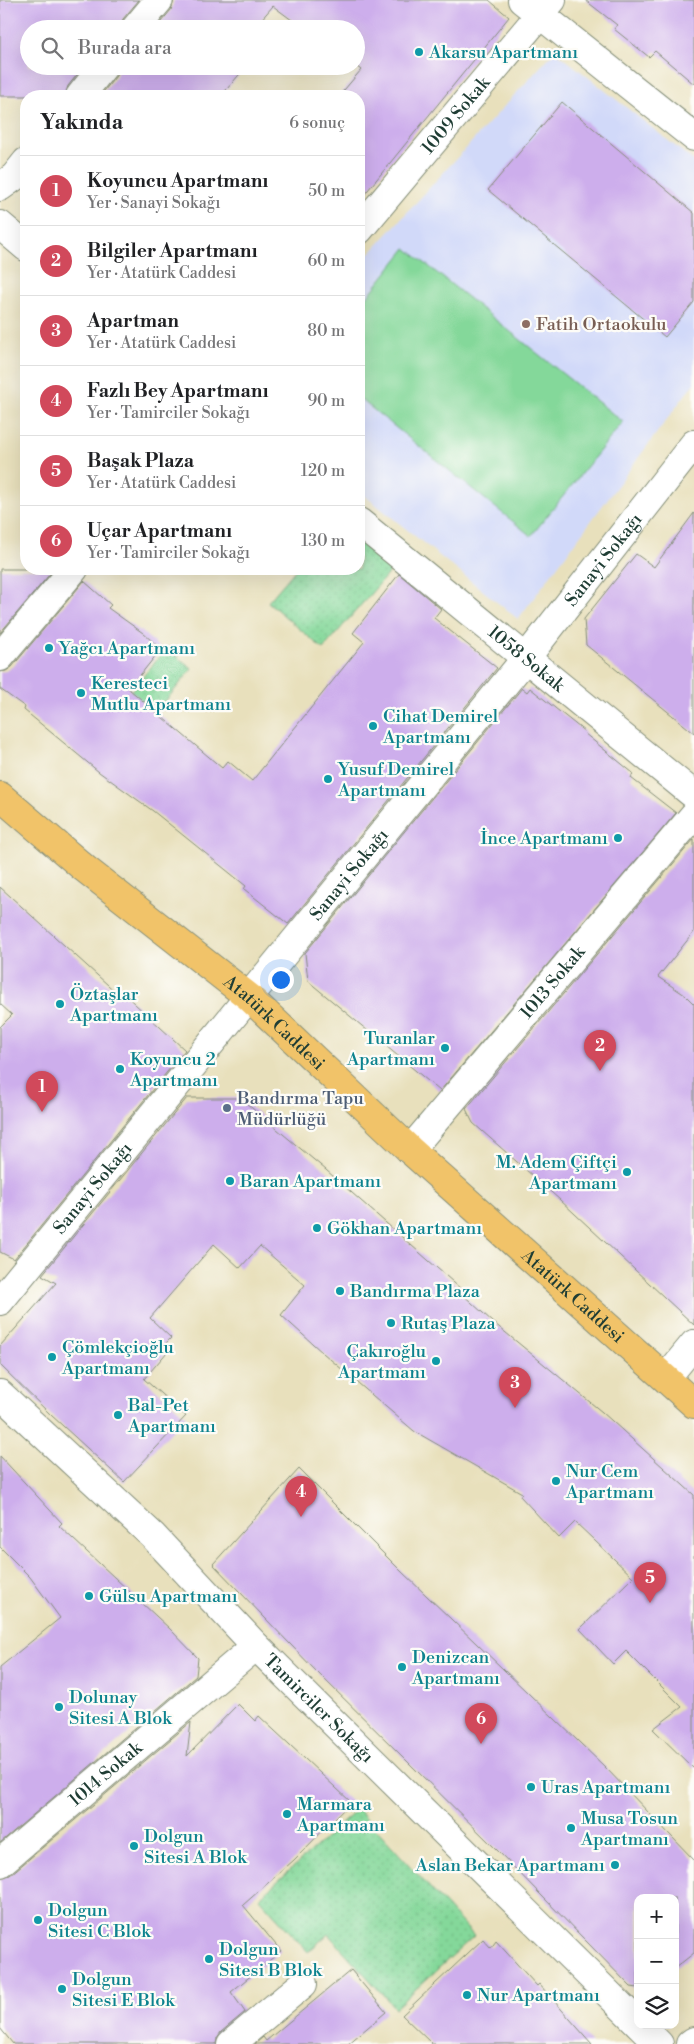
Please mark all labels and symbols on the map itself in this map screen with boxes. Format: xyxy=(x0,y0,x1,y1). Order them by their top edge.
place label: Akarsu Apartmanı xyxy=(428,41,578,64)
marker: Akarsu Apartmanı xyxy=(413,46,425,58)
street label: 1009 Sokak xyxy=(416,70,496,159)
place label: Fatih Ortaokulu xyxy=(536,313,667,336)
marker: Fatih Ortaokulu xyxy=(520,318,532,330)
street label: Sanayi Sokağı xyxy=(560,508,647,611)
street label: 1058 Sokak xyxy=(483,620,571,698)
place label: Yağcı Apartmanı xyxy=(58,637,195,660)
marker: Yağcı Apartmanı xyxy=(43,642,55,654)
place label: Keresteci Mutlu Apartmanı xyxy=(91,672,231,716)
marker: Keresteci Mutlu Apartmanı xyxy=(75,687,87,699)
place label: Cihat Demirel Apartmanı xyxy=(382,705,499,749)
marker: Cihat Demirel Apartmanı xyxy=(367,720,379,732)
place label: Yusuf Demirel Apartmanı xyxy=(337,758,455,802)
marker: Yusuf Demirel Apartmanı xyxy=(322,773,334,785)
street label: Sanayi Sokağı xyxy=(304,824,393,925)
place label: İnce Apartmanı xyxy=(481,827,608,850)
marker: İnce Apartmanı xyxy=(612,832,624,844)
street label: 1013 Sokak xyxy=(515,940,591,1024)
your location xyxy=(268,967,294,993)
street label: Atatürk Caddesi xyxy=(218,969,330,1075)
place label: Öztaşlar Apartmanı xyxy=(69,983,158,1027)
marker: Öztaşlar Apartmanı xyxy=(54,998,66,1010)
place label: Turanlar Apartmanı xyxy=(346,1027,435,1071)
pin: 2 xyxy=(584,1030,616,1071)
marker: Turanlar Apartmanı xyxy=(439,1042,451,1054)
place label: Koyuncu 2 Apartmanı xyxy=(129,1048,218,1092)
marker: Koyuncu 2 Apartmanı xyxy=(114,1063,126,1075)
pin: 1 xyxy=(26,1071,58,1112)
place label: Bandırma Tapu Müdürlüğü xyxy=(236,1087,364,1131)
marker: Bandırma Tapu Müdürlüğü xyxy=(221,1102,233,1114)
street label: Sanayi Sokağı xyxy=(48,1137,137,1239)
place label: M. Adem Çiftçi Apartmanı xyxy=(496,1151,617,1195)
marker: M. Adem Çiftçi Apartmanı xyxy=(621,1166,633,1178)
place label: Baran Apartmanı xyxy=(239,1170,381,1193)
marker: Baran Apartmanı xyxy=(224,1175,236,1187)
place label: Gökhan Apartmanı xyxy=(327,1217,482,1240)
marker: Gökhan Apartmanı xyxy=(311,1222,323,1234)
street label: Atatürk Caddesi xyxy=(516,1243,629,1348)
place label: Bandırma Plaza xyxy=(349,1280,481,1303)
marker: Bandırma Plaza xyxy=(334,1285,346,1297)
place label: Rutaş Plaza xyxy=(401,1312,496,1335)
marker: Rutaş Plaza xyxy=(385,1317,397,1329)
place label: Çömlekçioğlu Apartmanı xyxy=(61,1336,175,1380)
place label: Çakıroğlu Apartmanı xyxy=(337,1340,427,1384)
marker: Çömlekçioğlu Apartmanı xyxy=(46,1351,58,1363)
marker: Çakıroğlu Apartmanı xyxy=(430,1355,442,1367)
pin: 3 xyxy=(499,1367,531,1408)
place label: Bal-Pet Apartmanı xyxy=(127,1394,216,1438)
marker: Bal-Pet Apartmanı xyxy=(112,1409,124,1421)
place label: Nur Cem Apartmanı xyxy=(565,1460,654,1504)
marker: Nur Cem Apartmanı xyxy=(550,1475,562,1487)
pin: 4 xyxy=(285,1476,317,1517)
pin: 5 xyxy=(634,1562,666,1603)
place label: Gülsu Apartmanı xyxy=(99,1585,238,1608)
marker: Gülsu Apartmanı xyxy=(83,1590,95,1602)
place label: Denizcan Apartmanı xyxy=(411,1646,500,1690)
street label: Tamirciler Sokağı xyxy=(259,1649,379,1768)
marker: Denizcan Apartmanı xyxy=(396,1661,408,1673)
place label: Dolunay Sitesi A Blok xyxy=(69,1686,173,1730)
marker: Dolunay Sitesi A Blok xyxy=(53,1701,65,1713)
pin: 6 xyxy=(465,1703,497,1744)
street label: 1014 Sokak xyxy=(64,1735,148,1811)
place label: Uras Apartmanı xyxy=(541,1776,670,1799)
marker: Uras Apartmanı xyxy=(525,1781,537,1793)
place label: Marmara Apartmanı xyxy=(296,1793,385,1837)
place label: Musa Tosun Apartmanı xyxy=(580,1807,678,1851)
marker: Marmara Apartmanı xyxy=(281,1808,293,1820)
marker: Musa Tosun Apartmanı xyxy=(565,1822,577,1834)
place label: Dolgun Sitesi A Blok xyxy=(144,1825,248,1869)
marker: Dolgun Sitesi A Blok xyxy=(128,1840,140,1852)
place label: Aslan Bekar Apartmanı xyxy=(415,1854,605,1877)
marker: Aslan Bekar Apartmanı xyxy=(609,1859,621,1871)
place label: Dolgun Sitesi C Blok xyxy=(48,1899,152,1943)
marker: Dolgun Sitesi C Blok xyxy=(32,1914,44,1926)
place label: Dolgun Sitesi B Blok xyxy=(219,1938,324,1982)
marker: Dolgun Sitesi B Blok xyxy=(203,1953,215,1965)
place label: Dolgun Sitesi E Blok xyxy=(72,1968,176,2012)
marker: Dolgun Sitesi E Blok xyxy=(56,1983,68,1995)
place label: Nur Apartmanı xyxy=(477,1984,600,2007)
marker: Nur Apartmanı xyxy=(461,1989,473,2001)

